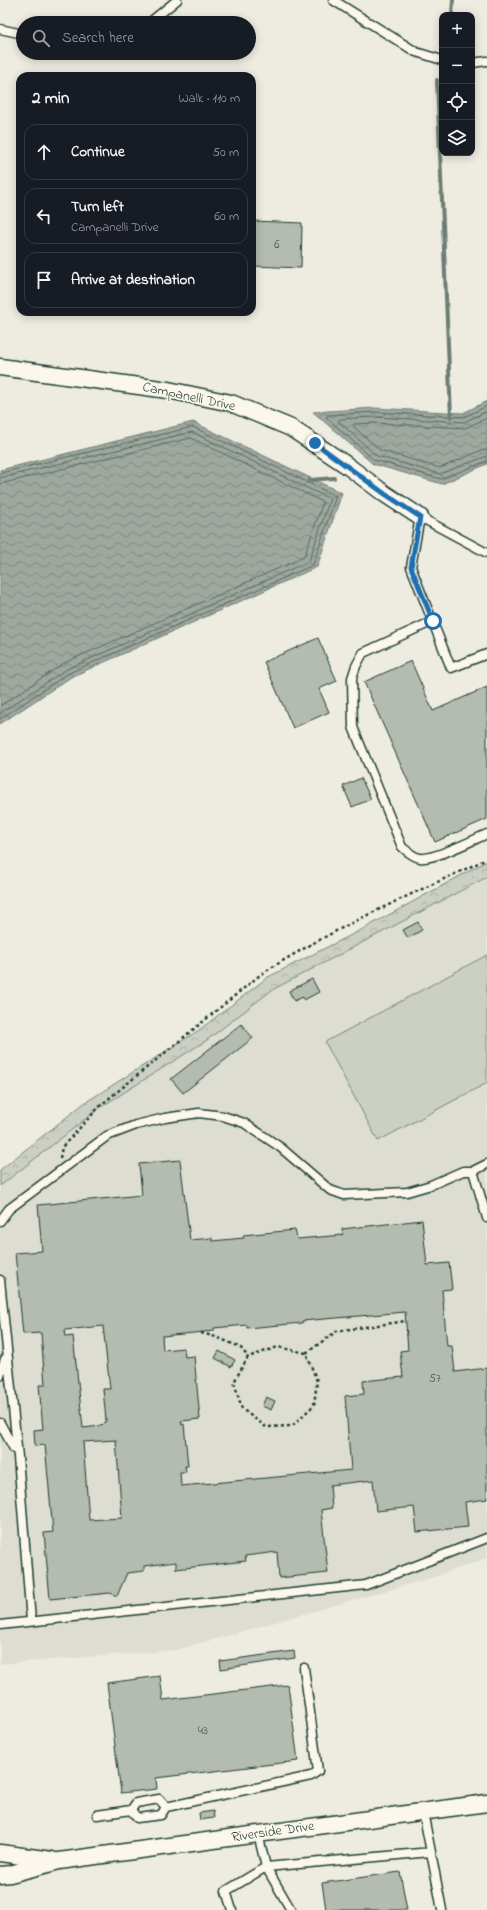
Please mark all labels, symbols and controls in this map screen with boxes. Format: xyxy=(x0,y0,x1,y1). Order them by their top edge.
map controls xyxy=(439,12,475,156)
button: + xyxy=(439,12,475,48)
search box xyxy=(16,16,256,60)
icon: search xyxy=(30,27,52,49)
text: Search here xyxy=(62,27,134,49)
button: − xyxy=(439,48,475,84)
button: locate xyxy=(439,84,475,120)
text: 2 min xyxy=(32,86,69,111)
text: Walk · 110 m xyxy=(179,89,240,108)
button: layers xyxy=(439,120,475,156)
icon: ahead xyxy=(33,141,55,163)
text: Continue xyxy=(71,141,125,163)
text: 50 m xyxy=(213,143,239,162)
text: Turn left xyxy=(71,196,124,218)
icon: left xyxy=(33,205,55,227)
text: 60 m xyxy=(214,207,239,226)
text: Campanelli Drive xyxy=(71,218,159,237)
house number: 6 xyxy=(274,236,280,254)
icon: arrive xyxy=(33,269,55,291)
text: Arrive at destination xyxy=(71,269,195,291)
street label: Campanelli Drive xyxy=(141,377,238,417)
route end xyxy=(306,434,324,452)
route start xyxy=(424,612,442,630)
house number: 57 xyxy=(429,1370,441,1388)
house number: 43 xyxy=(198,1722,208,1740)
street label: Riverside Drive xyxy=(230,1816,316,1848)

